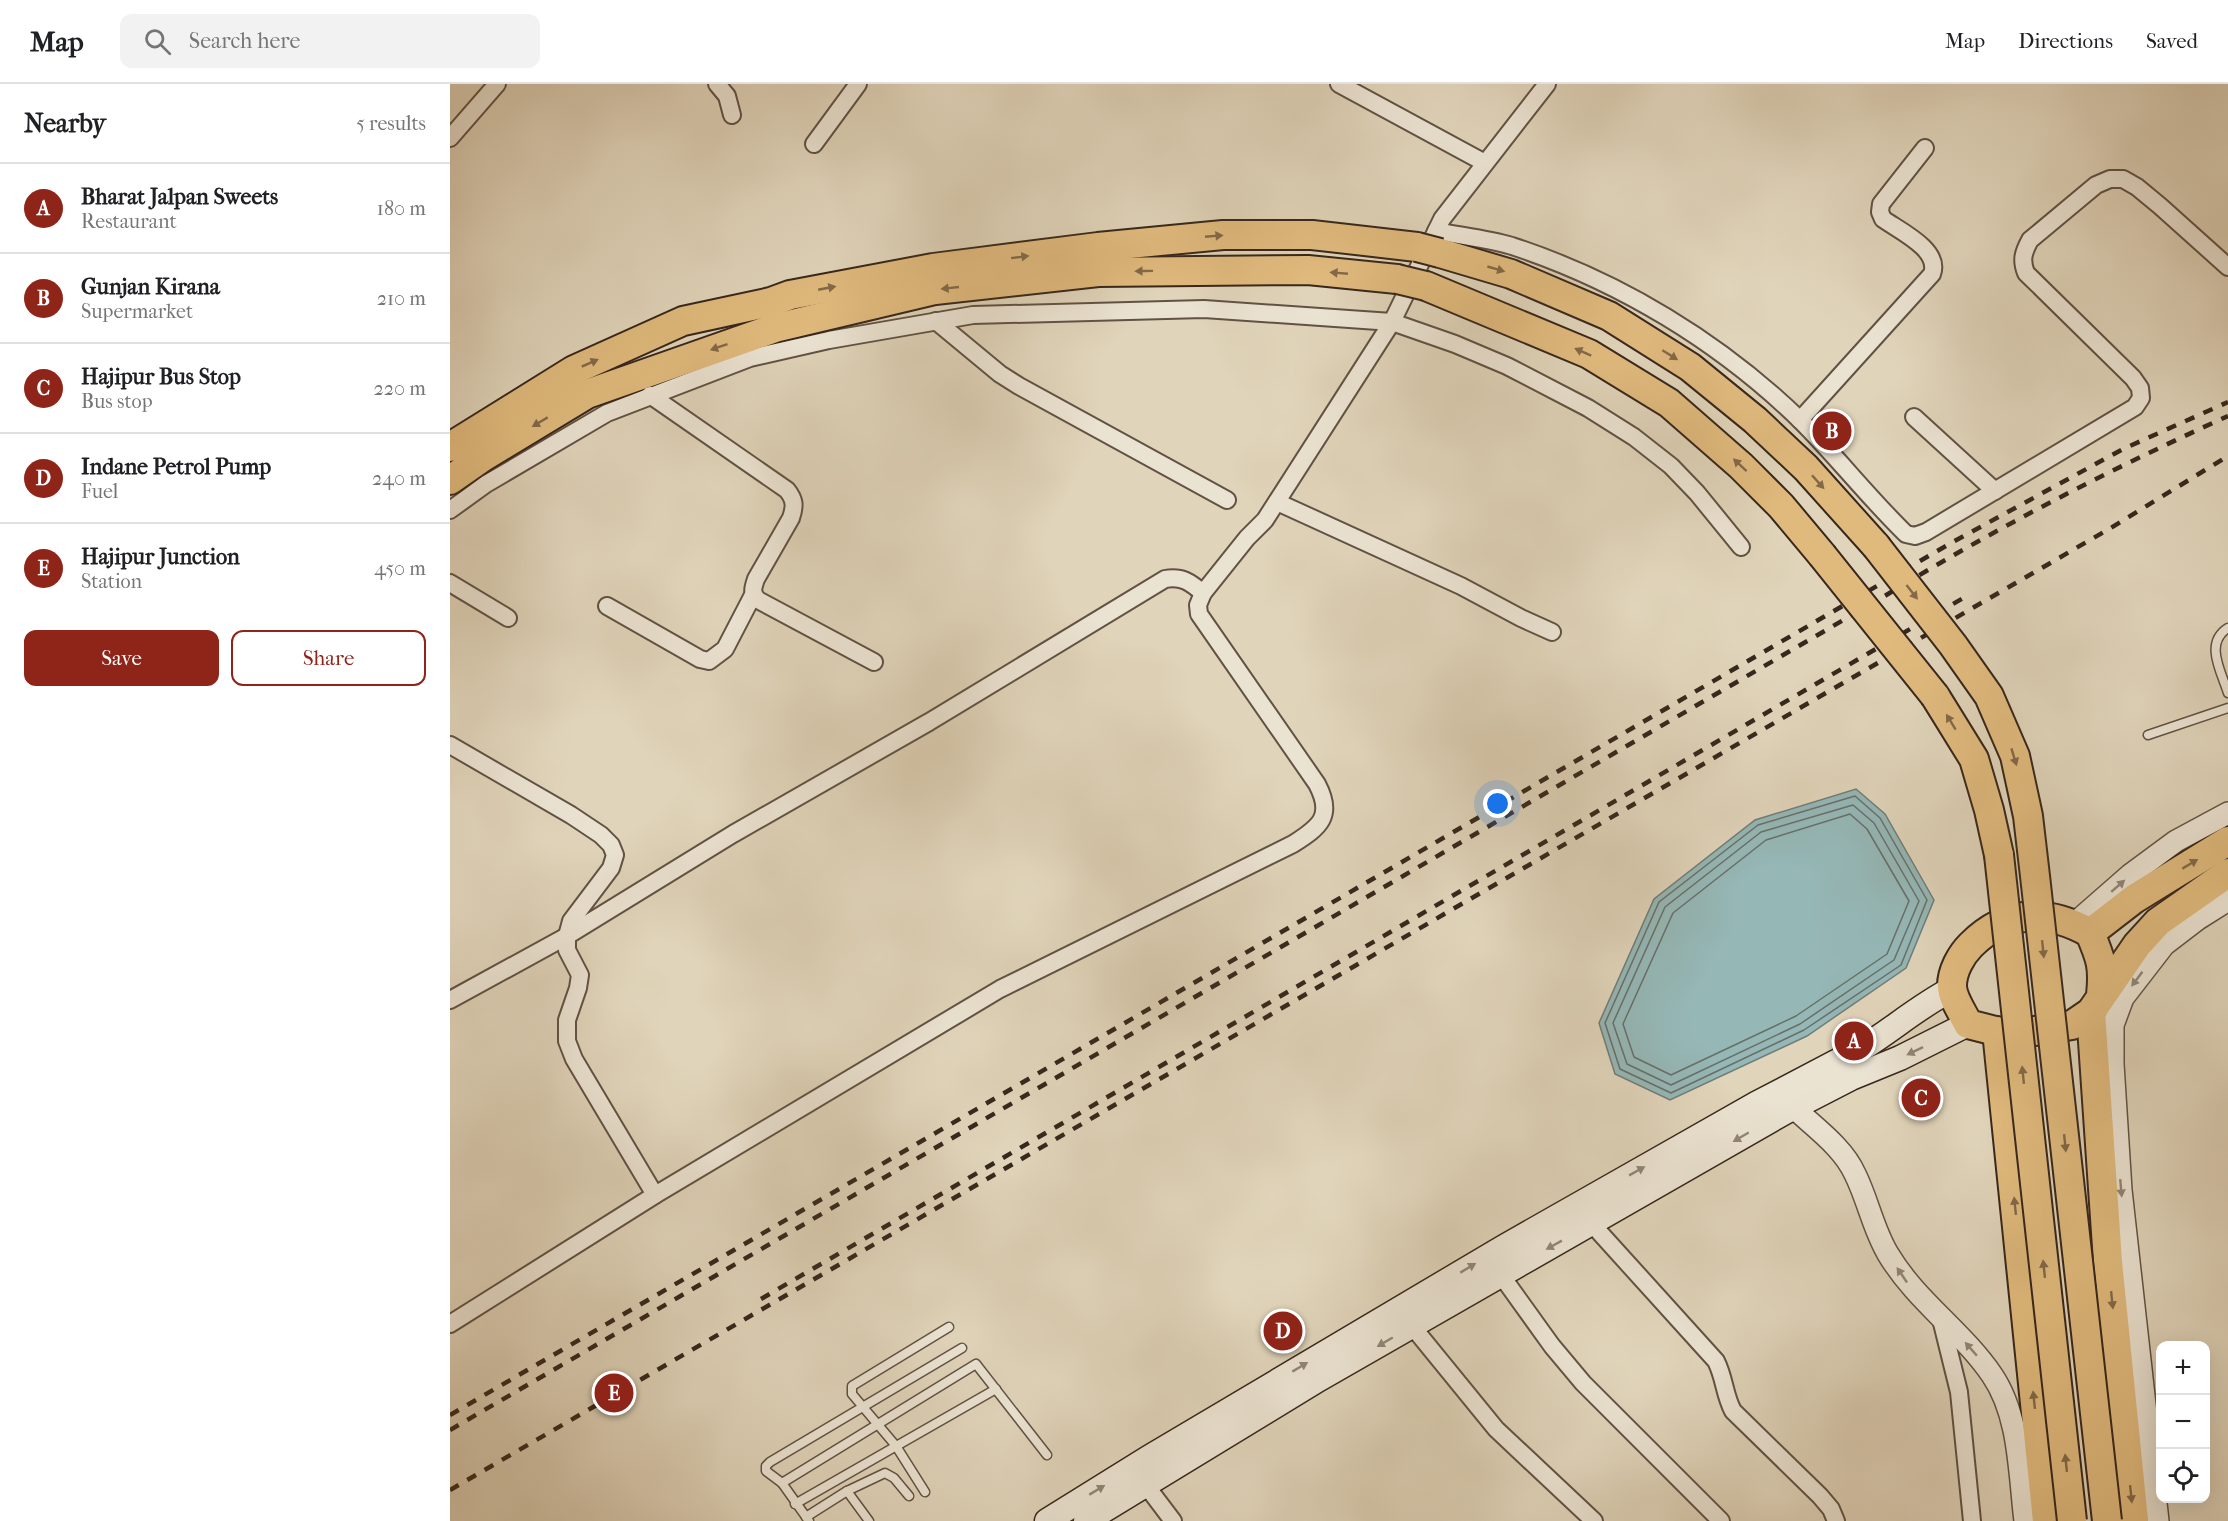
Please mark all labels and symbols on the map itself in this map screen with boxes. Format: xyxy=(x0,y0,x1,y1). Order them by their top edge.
one-way arrow xyxy=(1204,231,1223,241)
one-way arrow xyxy=(1010,252,1029,262)
one-way arrow xyxy=(1487,265,1505,275)
one-way arrow xyxy=(1134,266,1153,276)
one-way arrow xyxy=(1329,268,1348,278)
one-way arrow xyxy=(818,283,837,292)
one-way arrow xyxy=(940,284,959,293)
one-way arrow xyxy=(710,342,728,352)
one-way arrow xyxy=(1574,347,1591,356)
one-way arrow xyxy=(1662,350,1679,361)
one-way arrow xyxy=(581,357,599,367)
pin: B xyxy=(1812,408,1852,454)
one-way arrow xyxy=(532,417,548,428)
one-way arrow xyxy=(1734,459,1748,473)
one-way arrow xyxy=(1811,474,1824,489)
one-way arrow xyxy=(1906,584,1918,600)
one-way arrow xyxy=(1946,714,1957,730)
one-way arrow xyxy=(2010,748,2019,766)
your location xyxy=(1483,789,1512,818)
one-way arrow xyxy=(2182,858,2198,869)
one-way arrow xyxy=(2110,879,2125,893)
one-way arrow xyxy=(2038,940,2048,959)
one-way arrow xyxy=(2131,971,2143,987)
pin: A xyxy=(1834,1018,1874,1064)
one-way arrow xyxy=(1907,1046,1924,1055)
one-way arrow xyxy=(2018,1066,2028,1085)
pin: C xyxy=(1902,1076,1940,1120)
one-way arrow xyxy=(1732,1132,1749,1142)
one-way arrow xyxy=(2060,1134,2070,1153)
one-way arrow xyxy=(1628,1166,1645,1176)
one-way arrow xyxy=(2116,1179,2126,1198)
one-way arrow xyxy=(2010,1197,2020,1216)
one-way arrow xyxy=(1545,1240,1562,1250)
one-way arrow xyxy=(2040,1259,2049,1278)
one-way arrow xyxy=(1460,1263,1476,1274)
one-way arrow xyxy=(1897,1267,1908,1283)
one-way arrow xyxy=(2107,1291,2117,1310)
pin: D xyxy=(1264,1308,1302,1354)
one-way arrow xyxy=(1376,1336,1393,1346)
one-way arrow xyxy=(1965,1342,1978,1357)
one-way arrow xyxy=(1292,1362,1308,1373)
pin: E xyxy=(594,1370,634,1416)
one-way arrow xyxy=(2030,1391,2039,1410)
one-way arrow xyxy=(2061,1453,2071,1472)
one-way arrow xyxy=(1089,1484,1105,1495)
one-way arrow xyxy=(2126,1485,2136,1504)

